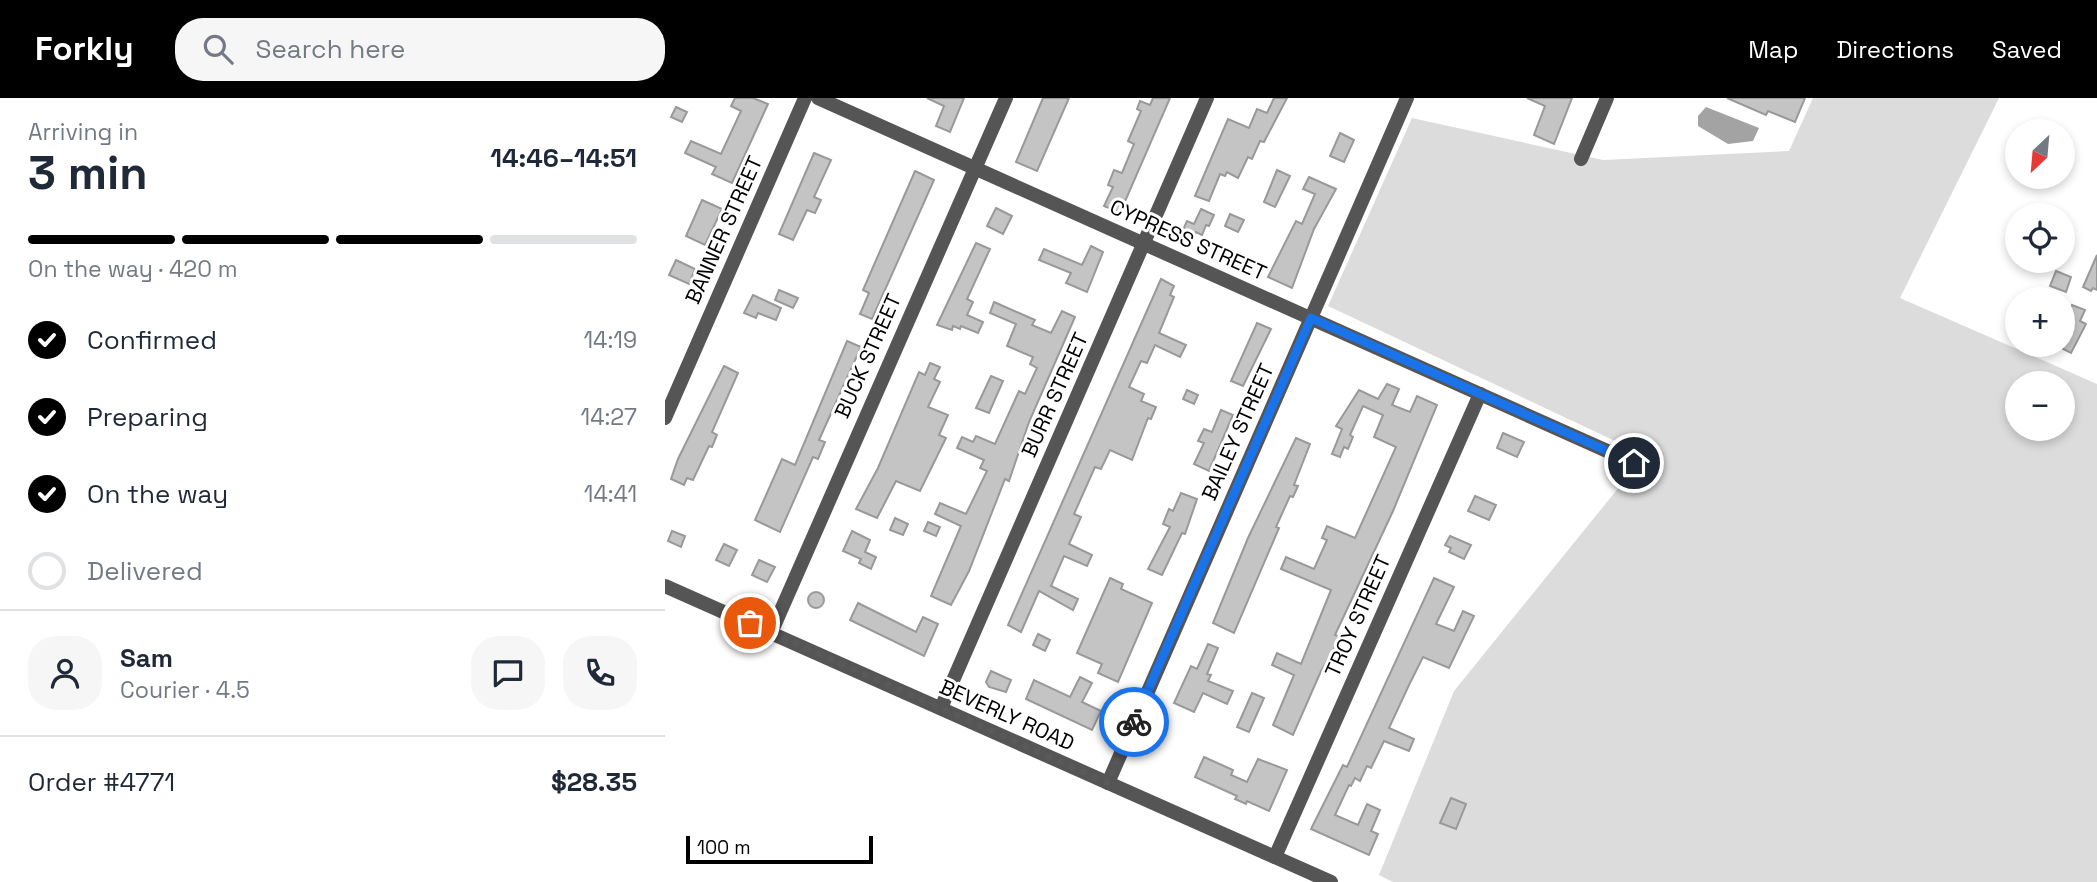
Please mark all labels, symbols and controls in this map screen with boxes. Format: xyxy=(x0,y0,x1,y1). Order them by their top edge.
search box xyxy=(175,18,665,81)
text: Forkly xyxy=(35,28,133,70)
icon: search xyxy=(199,30,237,68)
text: Search here xyxy=(255,32,405,66)
text: Map xyxy=(1748,34,1798,65)
text: Directions xyxy=(1836,34,1954,65)
text: Saved xyxy=(1992,34,2062,65)
text: Arriving in xyxy=(28,117,138,147)
north arrow xyxy=(2005,119,2075,189)
map controls xyxy=(2005,119,2075,441)
text: 14:46–14:51 xyxy=(490,141,637,175)
text: 3 min xyxy=(28,144,148,202)
street label: BANNER STREET xyxy=(679,152,768,308)
street label: CYPRESS STREET xyxy=(1106,193,1271,286)
button: locate xyxy=(2005,203,2075,273)
text: On the way · 420 m xyxy=(28,254,238,284)
button: + xyxy=(2005,287,2075,357)
street label: BUCK STREET xyxy=(828,289,907,422)
icon: check xyxy=(28,321,66,359)
text: Confirmed xyxy=(87,323,217,357)
text: 14:19 xyxy=(584,325,637,355)
street label: BURR STREET xyxy=(1015,328,1094,461)
street label: BAILEY STREET xyxy=(1195,359,1280,505)
button: − xyxy=(2005,371,2075,441)
icon: check xyxy=(28,398,66,436)
text: Preparing xyxy=(87,400,208,434)
text: 14:27 xyxy=(581,402,637,432)
pin xyxy=(1604,433,1664,493)
icon: home xyxy=(1615,444,1653,482)
icon: check xyxy=(28,475,66,513)
text: On the way xyxy=(87,477,228,511)
text: 14:41 xyxy=(584,479,637,509)
street label: TROY STREET xyxy=(1319,551,1396,681)
text: Delivered xyxy=(87,554,203,588)
pin xyxy=(720,593,780,653)
icon: bag xyxy=(731,604,769,642)
button: person xyxy=(28,636,102,710)
button: chat xyxy=(471,636,545,710)
button: phone xyxy=(563,636,637,710)
text: Sam xyxy=(120,641,173,675)
street label: BEVERLY ROAD xyxy=(936,673,1079,756)
text: Courier · 4.5 xyxy=(120,675,250,705)
courier xyxy=(1099,687,1169,757)
icon: bike xyxy=(1115,703,1153,741)
text: Order #4771 xyxy=(28,765,175,799)
text: $28.35 xyxy=(551,765,637,799)
scale bar xyxy=(686,833,873,865)
text: 100 m xyxy=(697,835,751,860)

